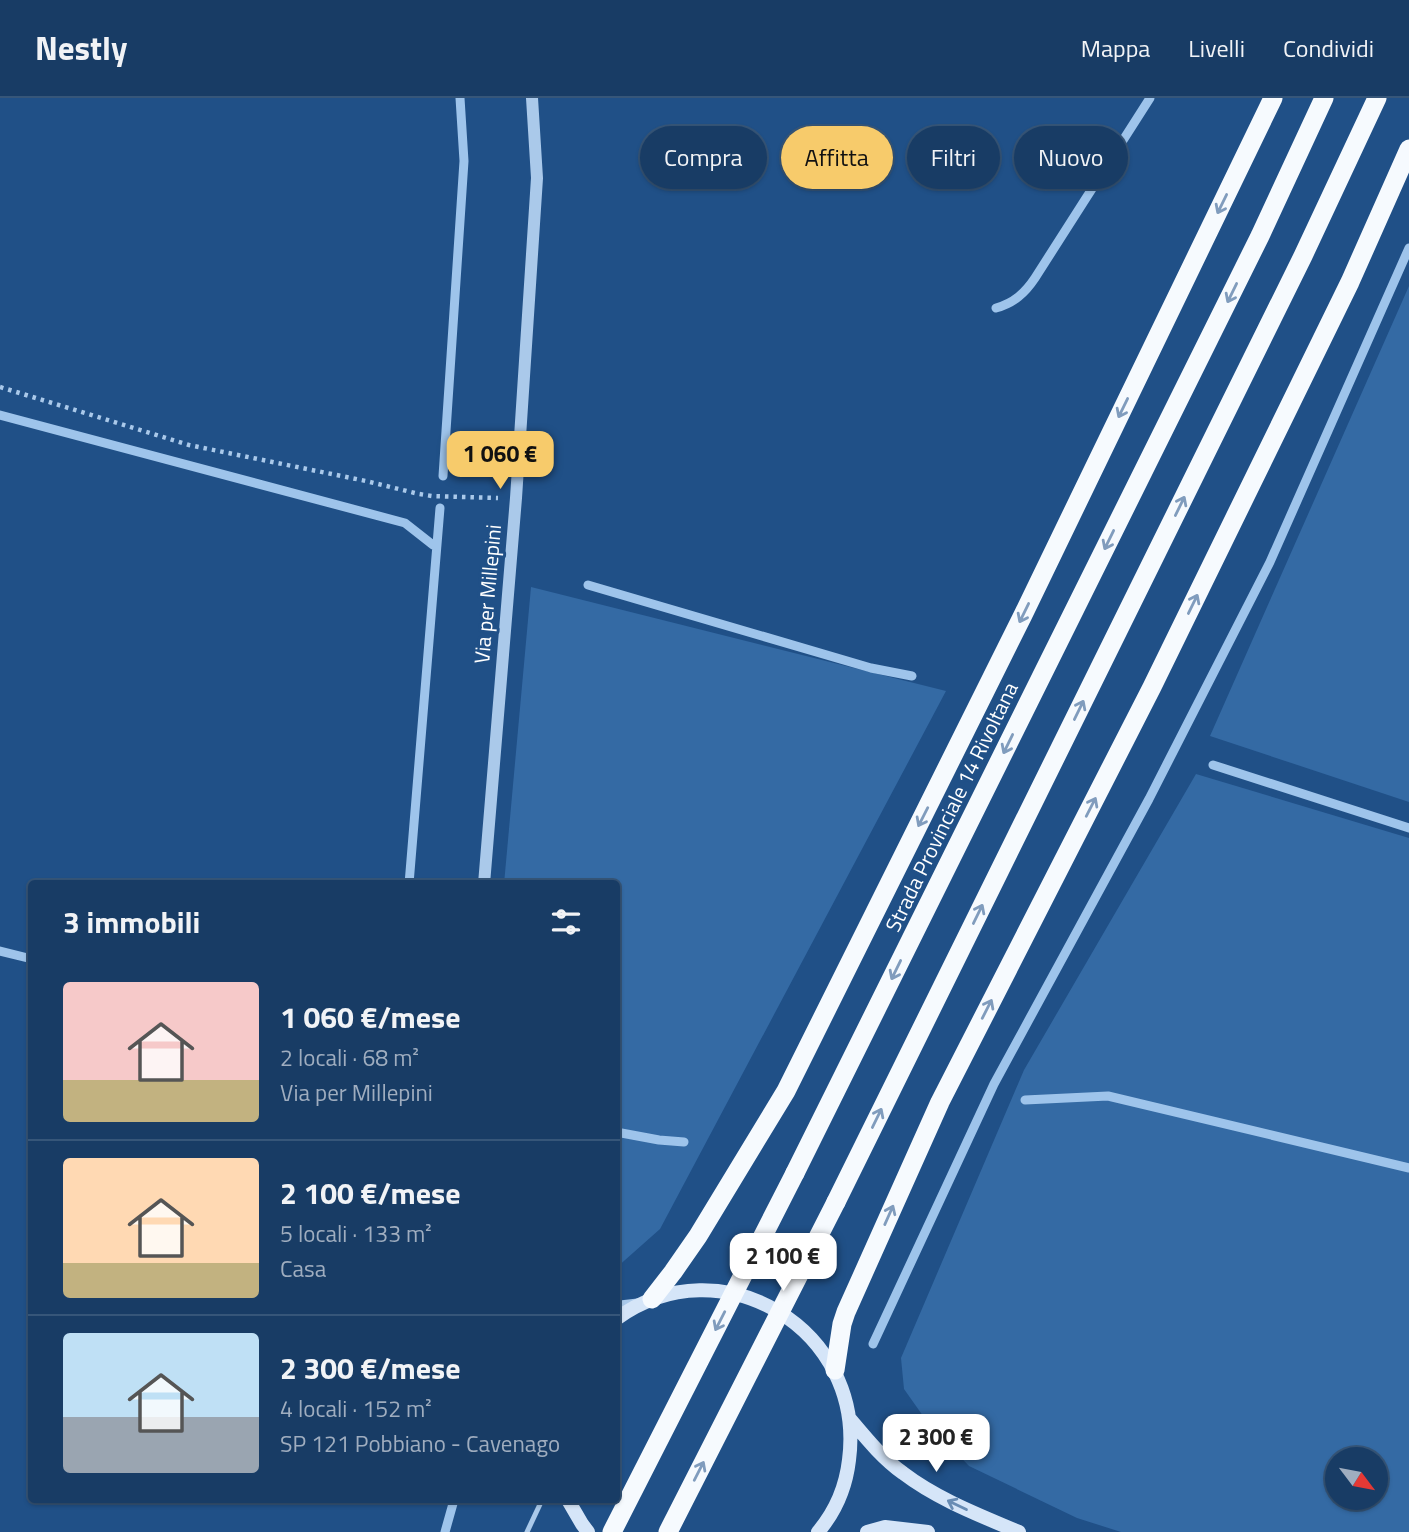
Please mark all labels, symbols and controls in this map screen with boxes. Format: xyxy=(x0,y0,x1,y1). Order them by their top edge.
text: Nestly xyxy=(35,23,128,73)
text: Mappa xyxy=(1081,30,1150,66)
text: Livelli xyxy=(1188,30,1245,66)
text: Condividi xyxy=(1283,30,1374,66)
chip: Compra xyxy=(640,126,767,189)
chip: Affitta xyxy=(781,126,893,189)
chip: Filtri xyxy=(907,126,1000,189)
chip: Nuovo xyxy=(1014,126,1128,189)
one-way arrow xyxy=(1215,193,1229,214)
one-way arrow xyxy=(1224,282,1238,303)
one-way arrow xyxy=(1116,397,1130,418)
pin: 1 060 € xyxy=(435,432,565,491)
text: 1 060 € xyxy=(463,436,537,471)
one-way arrow xyxy=(1173,496,1187,517)
street label: Via per Millepini xyxy=(465,523,509,665)
one-way arrow xyxy=(1102,529,1115,550)
one-way arrow xyxy=(1186,594,1200,615)
one-way arrow xyxy=(1017,602,1030,623)
street label: Strada Provinciale 14 Rivoltana xyxy=(877,676,1026,937)
one-way arrow xyxy=(1072,700,1086,721)
one-way arrow xyxy=(1001,733,1014,754)
one-way arrow xyxy=(1084,797,1098,818)
one-way arrow xyxy=(916,806,930,827)
text: 3 immobili xyxy=(63,899,200,945)
icon: filters xyxy=(547,903,585,941)
one-way arrow xyxy=(972,904,986,925)
one-way arrow xyxy=(889,959,903,980)
text: 1 060 €/mese xyxy=(280,994,460,1040)
one-way arrow xyxy=(980,999,994,1020)
icon: home xyxy=(119,1010,203,1094)
text: 2 locali · 68 m² xyxy=(280,1040,419,1075)
text: Via per Millepini xyxy=(280,1075,433,1110)
one-way arrow xyxy=(871,1108,885,1129)
text: 2 100 €/mese xyxy=(280,1170,460,1216)
icon: home xyxy=(119,1186,203,1270)
one-way arrow xyxy=(883,1204,896,1226)
text: 5 locali · 133 m² xyxy=(280,1216,432,1251)
pin: 2 100 € xyxy=(718,1234,848,1293)
text: 2 100 € xyxy=(746,1238,820,1273)
text: Casa xyxy=(280,1251,326,1286)
one-way arrow xyxy=(712,1310,726,1331)
text: 2 300 €/mese xyxy=(280,1345,460,1391)
icon: home xyxy=(119,1361,203,1445)
text: 4 locali · 152 m² xyxy=(280,1391,432,1426)
pin: 2 300 € xyxy=(871,1414,1001,1474)
text: 2 300 € xyxy=(899,1419,973,1454)
text: SP 121 Pobbiano - Cavenago xyxy=(280,1426,560,1461)
north arrow xyxy=(1325,1447,1388,1510)
map controls xyxy=(1325,1447,1388,1510)
one-way arrow xyxy=(693,1461,706,1482)
one-way arrow xyxy=(947,1497,968,1511)

